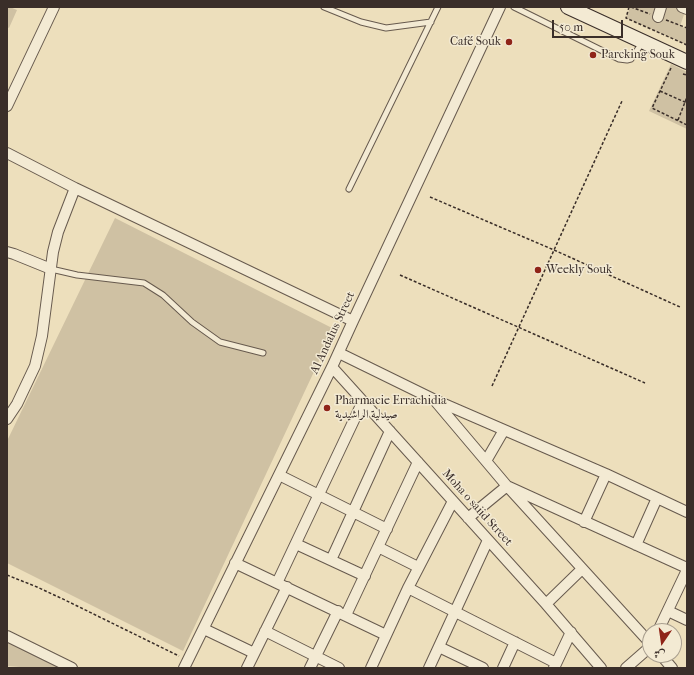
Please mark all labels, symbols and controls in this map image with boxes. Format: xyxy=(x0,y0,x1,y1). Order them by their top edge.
scale bar xyxy=(554,12,625,38)
text: 50 m xyxy=(559,20,583,34)
place label: Café Souk xyxy=(450,35,501,49)
marker: Café Souk xyxy=(504,37,514,47)
place label: Parcking Souk xyxy=(601,48,675,62)
marker: Parcking Souk xyxy=(588,50,598,60)
place label: Weekly Souk xyxy=(546,263,612,277)
marker: Weekly Souk xyxy=(533,265,543,275)
street label: Al Andalus Street xyxy=(308,290,358,376)
place label: Pharmacie Errachidia صيدلية الراشيدية xyxy=(335,394,447,422)
marker: Pharmacie Errachidia صيدلية الراشيدية xyxy=(322,403,332,413)
street label: Moha o saiid Street xyxy=(439,467,515,549)
north arrow xyxy=(642,623,682,663)
text: ش xyxy=(653,647,666,662)

